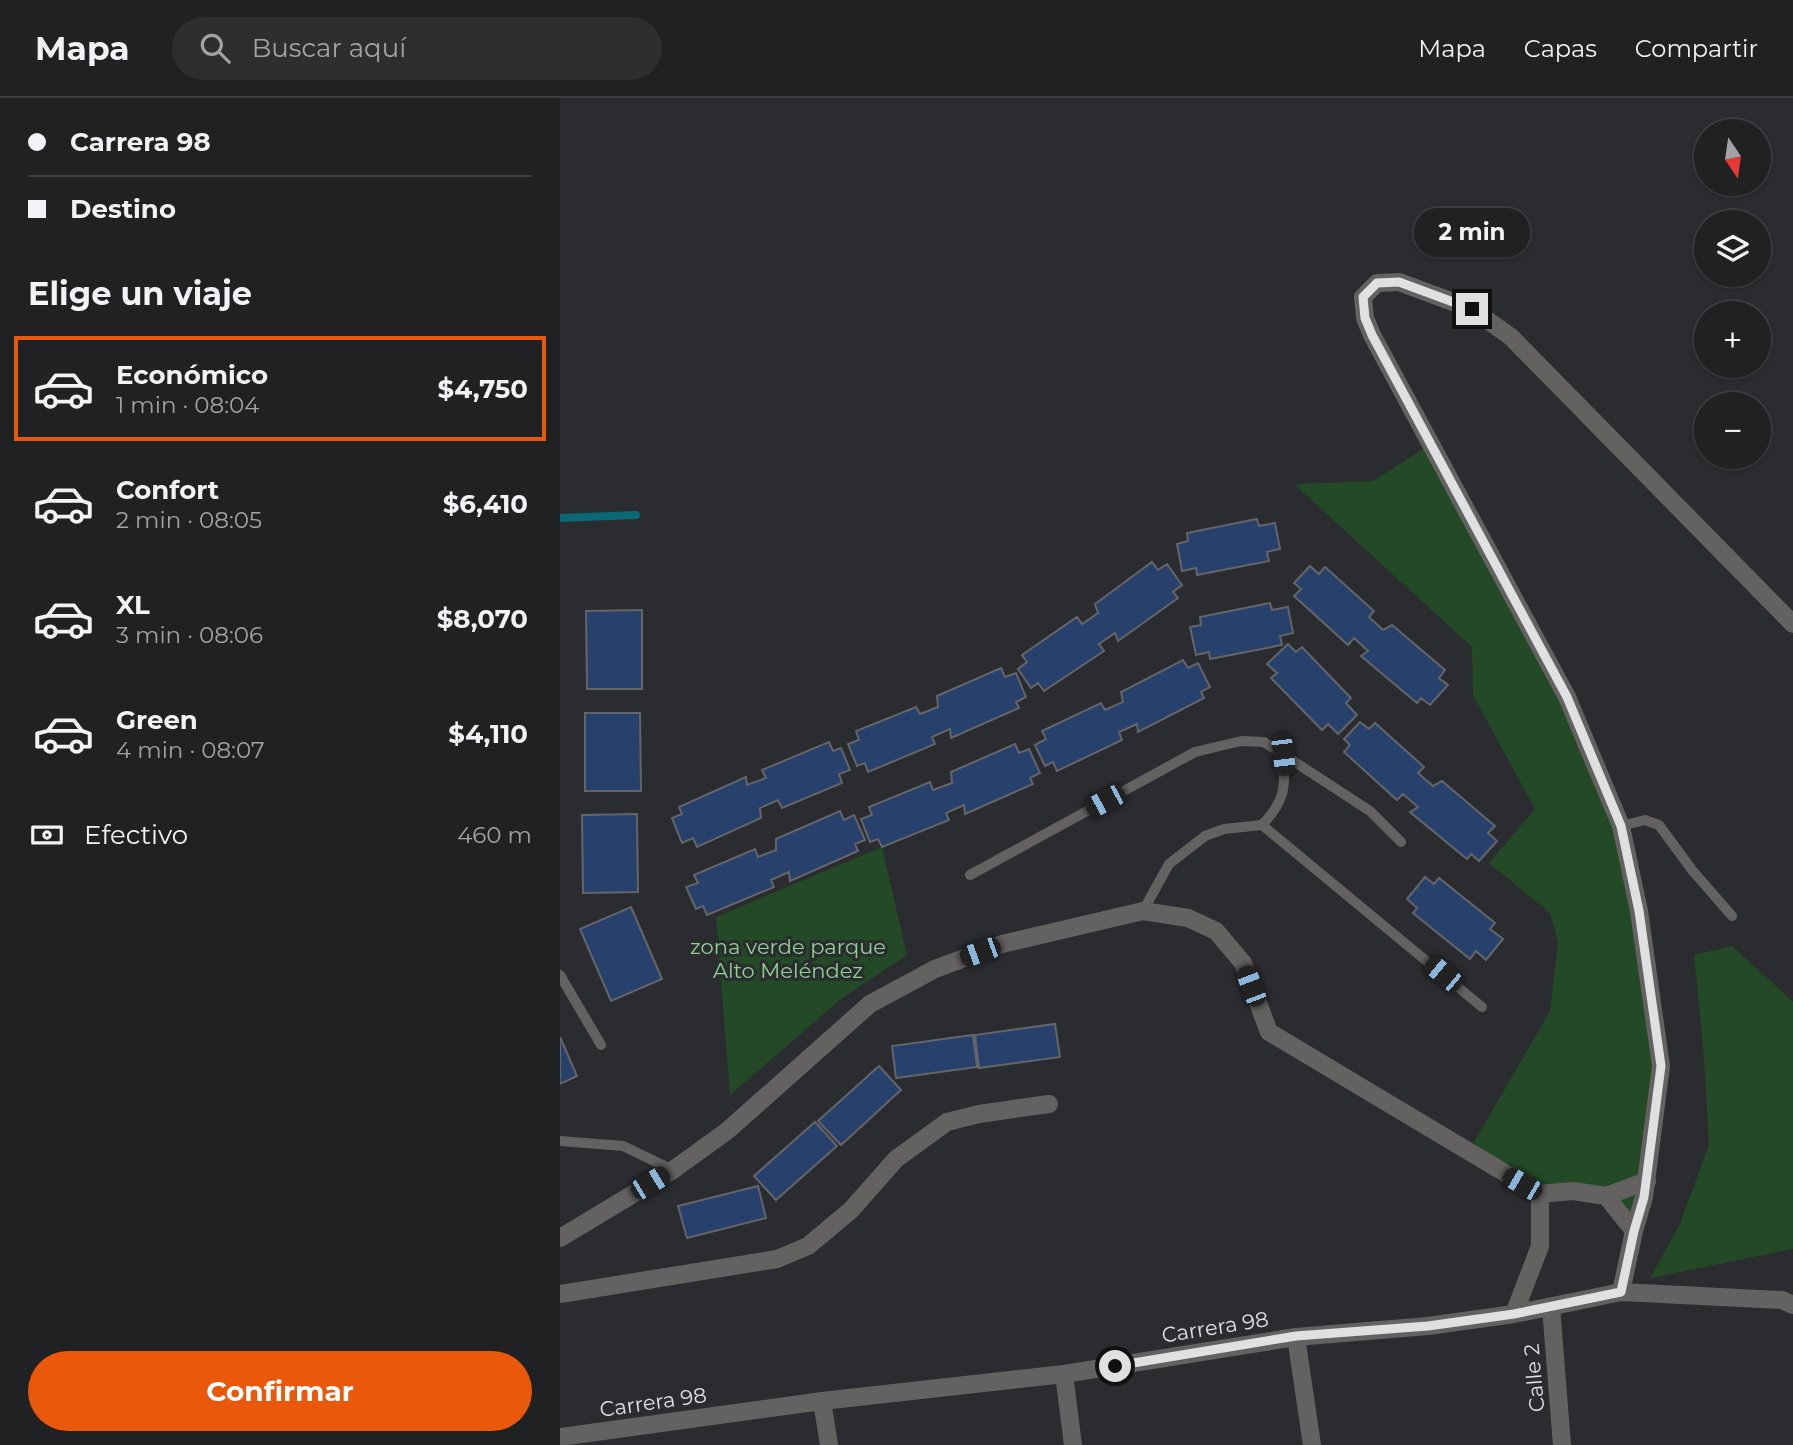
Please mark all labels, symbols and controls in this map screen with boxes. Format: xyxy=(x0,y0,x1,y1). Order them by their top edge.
search box xyxy=(172,17,662,80)
text: Mapa xyxy=(35,28,130,68)
icon: search xyxy=(196,29,234,67)
text: Buscar aquí xyxy=(252,32,406,64)
text: Mapa xyxy=(1418,34,1486,63)
text: Capas xyxy=(1524,34,1597,63)
text: Compartir xyxy=(1635,34,1758,63)
north arrow xyxy=(1694,119,1771,196)
map controls xyxy=(1694,119,1771,469)
text: Carrera 98 xyxy=(70,126,211,158)
text: Destino xyxy=(70,193,176,225)
callout: 2 min xyxy=(1414,208,1530,256)
button: layers xyxy=(1694,210,1771,287)
text: 2 min xyxy=(1438,218,1506,246)
text: Elige un viaje xyxy=(28,274,252,313)
route end xyxy=(1456,293,1488,325)
button: + xyxy=(1694,301,1771,378)
icon: car xyxy=(32,357,95,420)
text: Económico xyxy=(116,359,268,391)
text: $4,750 xyxy=(438,373,528,405)
text: 1 min · 08:04 xyxy=(116,391,260,419)
button: − xyxy=(1694,392,1771,469)
icon: car xyxy=(32,472,95,535)
text: Confort xyxy=(116,474,219,506)
text: $6,410 xyxy=(443,488,528,520)
text: 2 min · 08:05 xyxy=(116,506,262,534)
icon: car xyxy=(32,587,95,650)
text: XL xyxy=(116,589,150,621)
text: $8,070 xyxy=(437,603,528,635)
text: 3 min · 08:06 xyxy=(116,621,263,649)
icon: car xyxy=(32,702,95,765)
text: Green xyxy=(116,704,198,736)
text: $4,110 xyxy=(448,718,528,750)
car xyxy=(1271,733,1296,777)
text: 4 min · 08:07 xyxy=(116,736,265,764)
car xyxy=(1082,782,1129,820)
icon: cash xyxy=(28,816,66,854)
text: Efectivo xyxy=(84,819,188,851)
text: 460 m xyxy=(457,821,532,849)
park label: zona verde parque Alto Meléndez xyxy=(690,934,886,983)
car xyxy=(957,935,1004,969)
car xyxy=(1421,952,1466,996)
car xyxy=(1234,963,1269,1009)
car xyxy=(627,1163,674,1203)
car xyxy=(1499,1164,1546,1204)
street label: Carrera 98 xyxy=(1160,1306,1270,1348)
street label: Calle 2 xyxy=(1519,1343,1549,1413)
route start xyxy=(1099,1350,1131,1382)
button: Confirmar xyxy=(28,1351,532,1431)
street label: Carrera 98 xyxy=(598,1382,708,1422)

